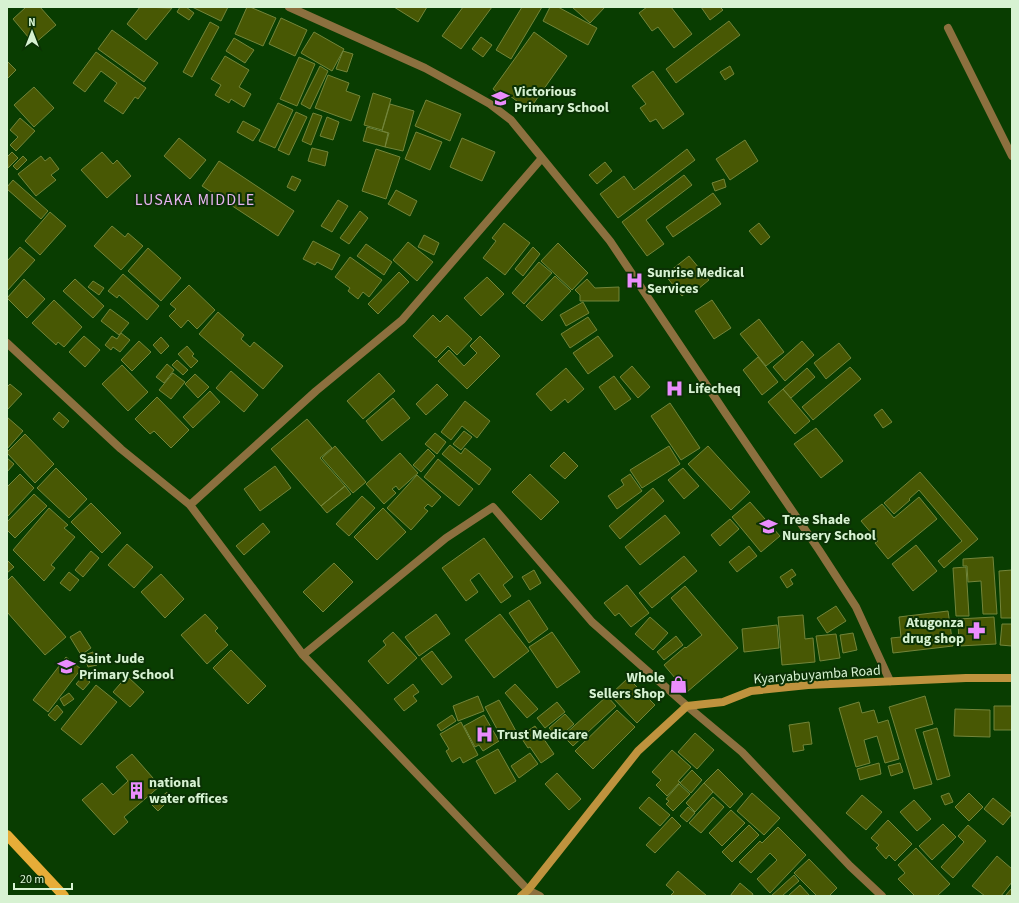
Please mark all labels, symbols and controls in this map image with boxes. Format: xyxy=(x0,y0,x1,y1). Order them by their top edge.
north arrow xyxy=(12,12,52,52)
text: N xyxy=(28,15,36,30)
place label: Victorious Primary School xyxy=(513,82,609,118)
school or university icon: Victorious Primary School xyxy=(491,89,511,109)
district label: LUSAKA MIDDLE xyxy=(135,189,255,211)
place label: Sunrise Medical Services xyxy=(647,263,744,299)
hospital icon: Sunrise Medical Services xyxy=(624,270,644,290)
hospital icon: Lifecheq xyxy=(665,378,685,398)
place label: Lifecheq xyxy=(688,379,741,399)
place label: Tree Shade Nursery School xyxy=(782,510,876,546)
school or university icon: Tree Shade Nursery School xyxy=(759,517,779,537)
place label: Atugonza drug shop xyxy=(902,613,964,649)
pharmacy icon: Atugonza drug shop xyxy=(967,620,987,640)
place label: Saint Jude Primary School xyxy=(79,649,174,685)
school or university icon: Saint Jude Primary School xyxy=(56,656,76,676)
street label: Kyaryabuyamba Road xyxy=(753,661,881,689)
place label: Whole Sellers Shop xyxy=(589,668,665,704)
shop icon: Whole Sellers Shop xyxy=(668,675,688,695)
hospital icon: Trust Medicare xyxy=(474,724,494,744)
place label: Trust Medicare xyxy=(497,725,588,745)
place label: national water offices xyxy=(149,773,228,809)
building icon: national water offices xyxy=(126,780,146,800)
scale bar xyxy=(14,865,72,891)
text: 20 m xyxy=(20,871,44,888)

